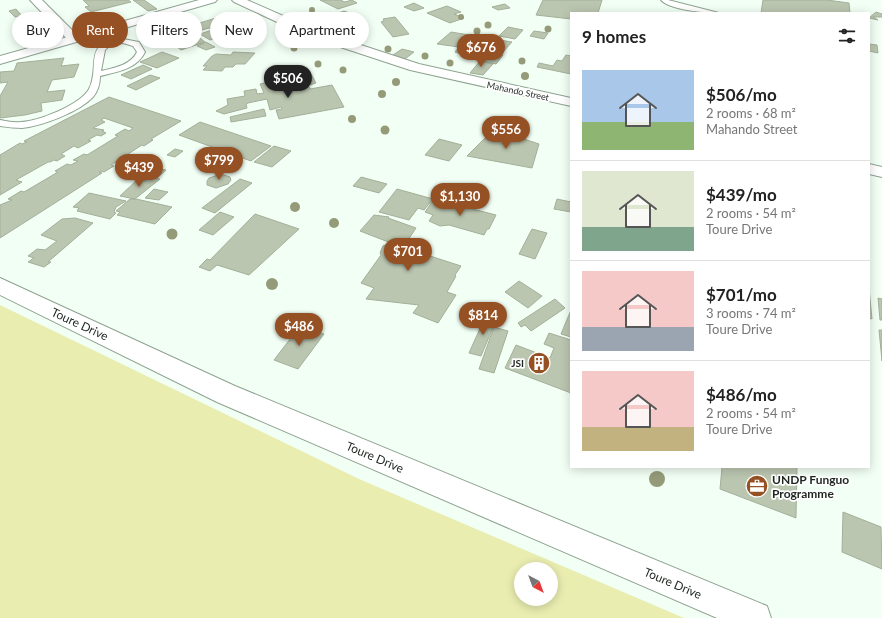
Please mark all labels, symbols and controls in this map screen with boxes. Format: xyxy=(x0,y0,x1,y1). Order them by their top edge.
chip: Buy xyxy=(12,12,64,48)
chip: Rent xyxy=(72,12,128,48)
chip: Filters xyxy=(136,12,202,48)
chip: New xyxy=(210,12,267,48)
chip: Apartment xyxy=(275,12,369,48)
icon: filters xyxy=(836,25,858,47)
text: 9 homes xyxy=(582,26,646,47)
pin: $676 xyxy=(457,34,505,68)
text: $676 xyxy=(466,39,496,55)
pin: $506 xyxy=(264,65,312,99)
text: $506 xyxy=(273,70,303,86)
street label: Mahando Street xyxy=(486,79,551,103)
text: $506/mo xyxy=(706,84,777,105)
icon: home xyxy=(614,86,662,134)
text: 2 rooms · 68 m² xyxy=(706,105,796,121)
pin: $556 xyxy=(482,116,530,150)
text: $556 xyxy=(491,121,521,137)
text: Mahando Street xyxy=(706,121,798,137)
pin: $799 xyxy=(195,147,243,181)
text: $799 xyxy=(204,152,234,168)
pin: $439 xyxy=(115,154,163,188)
text: $439 xyxy=(124,159,154,175)
pin: $1,130 xyxy=(427,183,493,217)
text: $439/mo xyxy=(706,184,777,205)
icon: home xyxy=(614,187,662,235)
text: $1,130 xyxy=(440,188,480,204)
text: 2 rooms · 54 m² xyxy=(706,205,796,221)
text: Toure Drive xyxy=(706,221,772,237)
pin: $701 xyxy=(384,238,432,272)
text: $701 xyxy=(393,243,423,259)
text: $701/mo xyxy=(706,284,777,305)
icon: home xyxy=(614,287,662,335)
pin: $814 xyxy=(459,302,507,336)
street label: Toure Drive xyxy=(49,304,111,344)
text: 3 rooms · 74 m² xyxy=(706,305,796,321)
text: $814 xyxy=(468,307,498,323)
pin: $486 xyxy=(275,313,323,347)
text: $486 xyxy=(284,318,314,334)
text: Toure Drive xyxy=(706,321,772,337)
building icon: JSI xyxy=(526,350,552,376)
place label: JSI xyxy=(511,357,524,369)
text: $486/mo xyxy=(706,384,777,405)
icon: home xyxy=(614,387,662,435)
text: 2 rooms · 54 m² xyxy=(706,405,796,421)
text: Toure Drive xyxy=(706,421,772,437)
street label: Toure Drive xyxy=(344,438,406,476)
place label: UNDP Funguo Programme xyxy=(772,472,849,501)
office icon: UNDP Funguo Programme xyxy=(744,473,770,499)
north arrow xyxy=(514,562,558,606)
map controls xyxy=(514,562,558,606)
street label: Toure Drive xyxy=(642,564,704,602)

